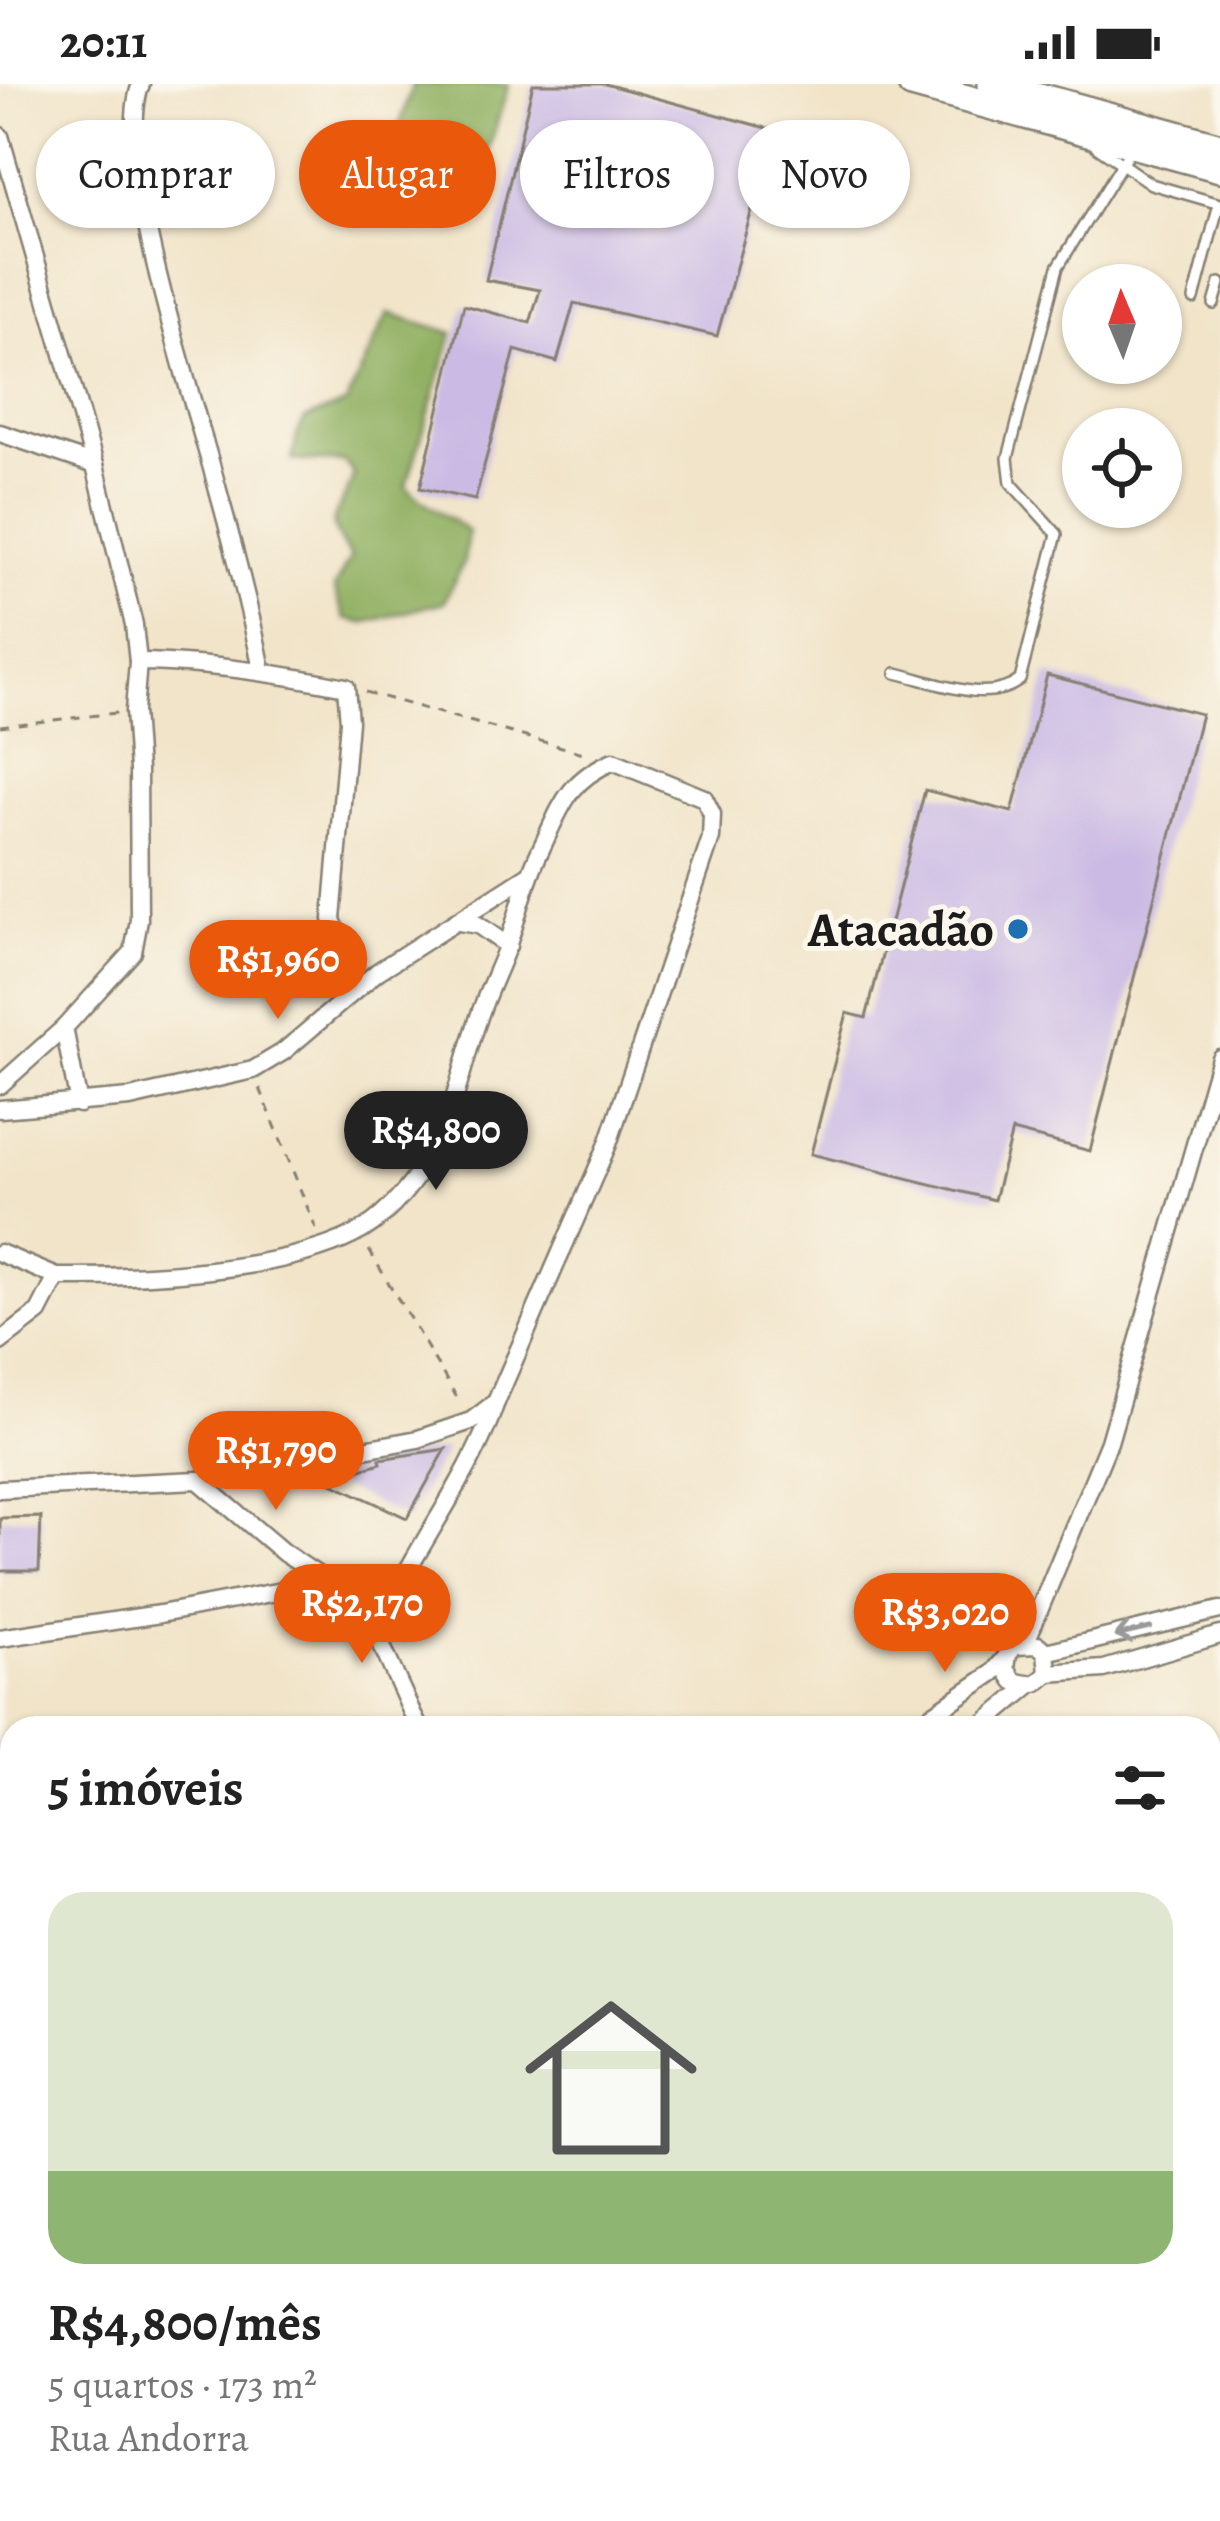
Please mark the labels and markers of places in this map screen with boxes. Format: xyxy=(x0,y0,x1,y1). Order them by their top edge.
place label: Atacadão xyxy=(807,897,994,963)
marker: Atacadão xyxy=(1005,916,1031,942)
pin: R$1,960 xyxy=(167,920,389,1022)
pin: R$4,800 xyxy=(325,1091,547,1193)
pin: R$1,790 xyxy=(165,1411,387,1513)
pin: R$2,170 xyxy=(251,1564,473,1666)
pin: R$3,020 xyxy=(834,1573,1056,1675)

